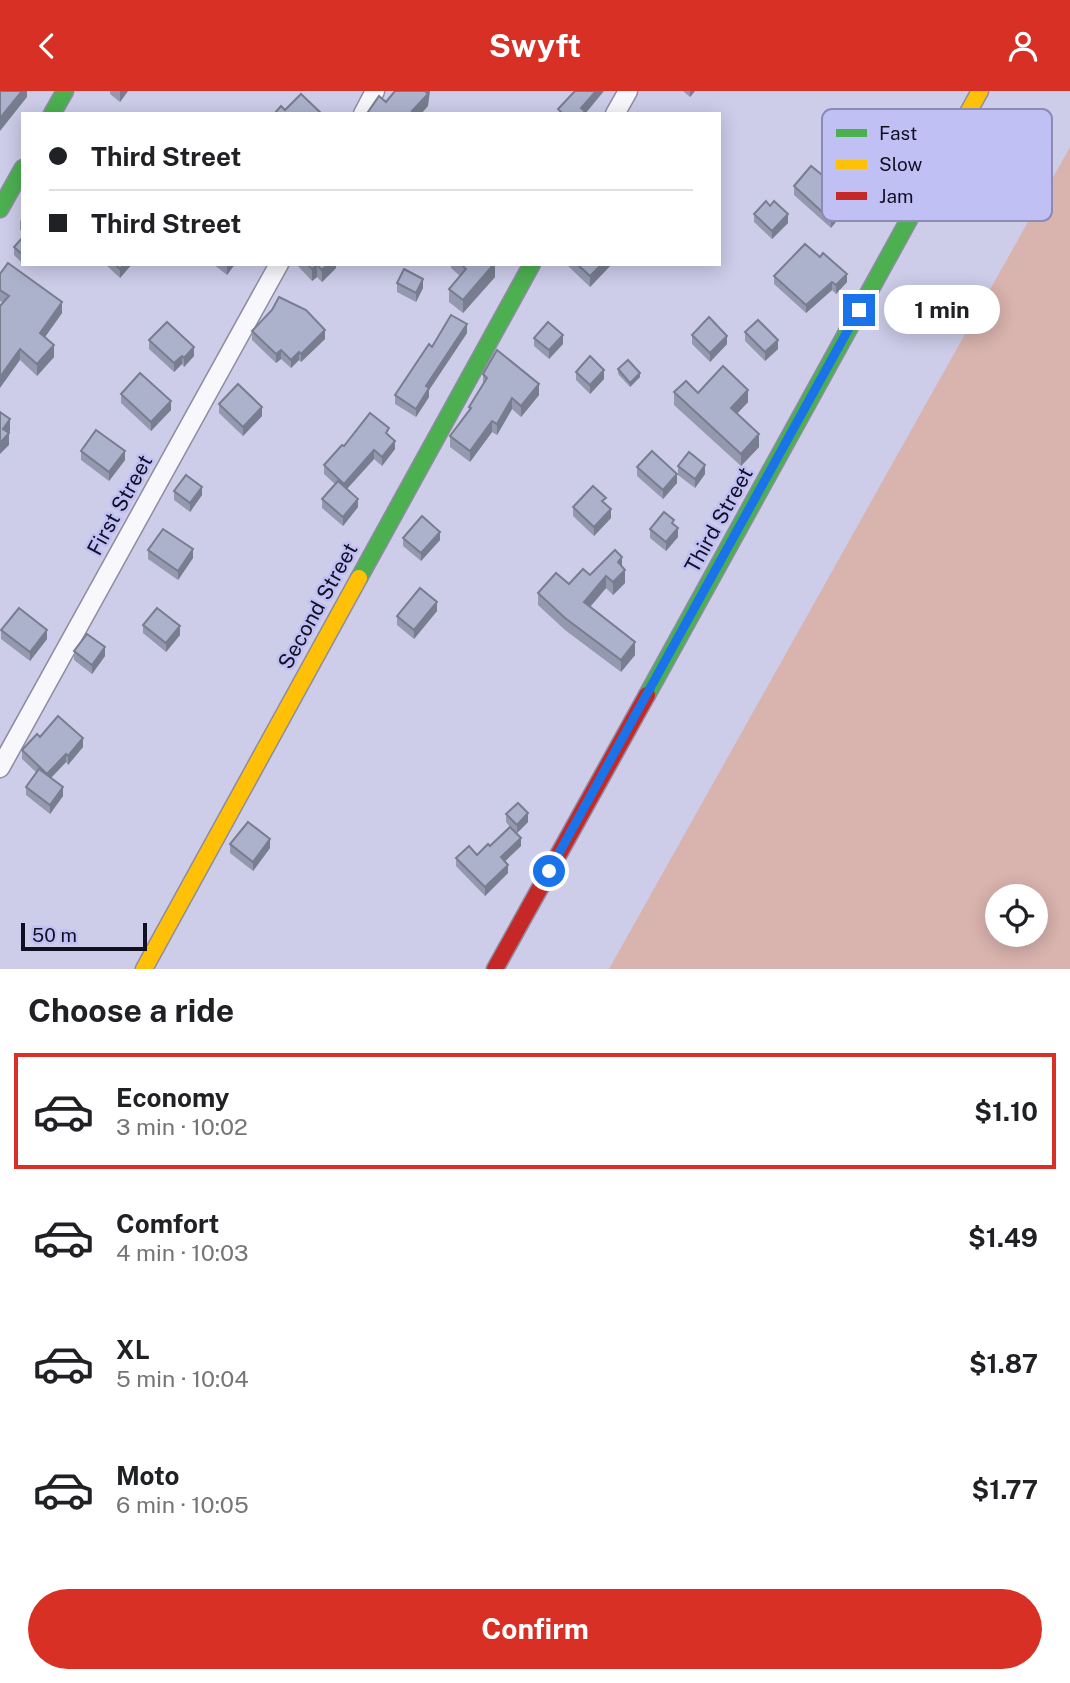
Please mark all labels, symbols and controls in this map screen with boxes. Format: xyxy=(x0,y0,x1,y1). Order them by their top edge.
icon: back xyxy=(28,27,66,65)
text: Swyft xyxy=(489,27,581,64)
icon: person xyxy=(1004,27,1042,65)
legend xyxy=(822,109,1052,221)
text: Fast xyxy=(879,122,917,144)
text: Third Street xyxy=(91,141,241,172)
text: Slow xyxy=(879,153,923,175)
text: Jam xyxy=(879,185,913,207)
text: Third Street xyxy=(91,208,241,239)
callout: 1 min xyxy=(884,285,999,335)
route end xyxy=(843,294,875,326)
text: 1 min xyxy=(914,296,970,323)
street label: First Street xyxy=(82,450,157,559)
street label: Third Street xyxy=(679,463,758,577)
street label: Second Street xyxy=(273,538,363,673)
route start xyxy=(533,855,565,887)
map controls xyxy=(985,884,1048,947)
button: locate xyxy=(985,884,1048,947)
scale bar xyxy=(21,920,147,952)
text: 50 m xyxy=(32,924,77,946)
text: Choose a ride xyxy=(28,992,234,1029)
icon: car xyxy=(32,1080,95,1143)
text: Economy xyxy=(116,1082,229,1113)
text: $1.10 xyxy=(974,1096,1038,1127)
text: 3 min · 10:02 xyxy=(116,1113,248,1140)
icon: car xyxy=(32,1206,95,1269)
text: Comfort xyxy=(116,1208,219,1239)
text: $1.49 xyxy=(968,1222,1038,1253)
text: 4 min · 10:03 xyxy=(116,1239,248,1266)
icon: car xyxy=(32,1332,95,1395)
text: XL xyxy=(116,1334,150,1365)
text: $1.87 xyxy=(969,1348,1038,1379)
text: 5 min · 10:04 xyxy=(116,1365,249,1392)
icon: car xyxy=(32,1458,95,1521)
text: Moto xyxy=(116,1460,179,1491)
text: $1.77 xyxy=(972,1474,1038,1505)
text: 6 min · 10:05 xyxy=(116,1491,249,1518)
button: Confirm xyxy=(28,1589,1042,1669)

